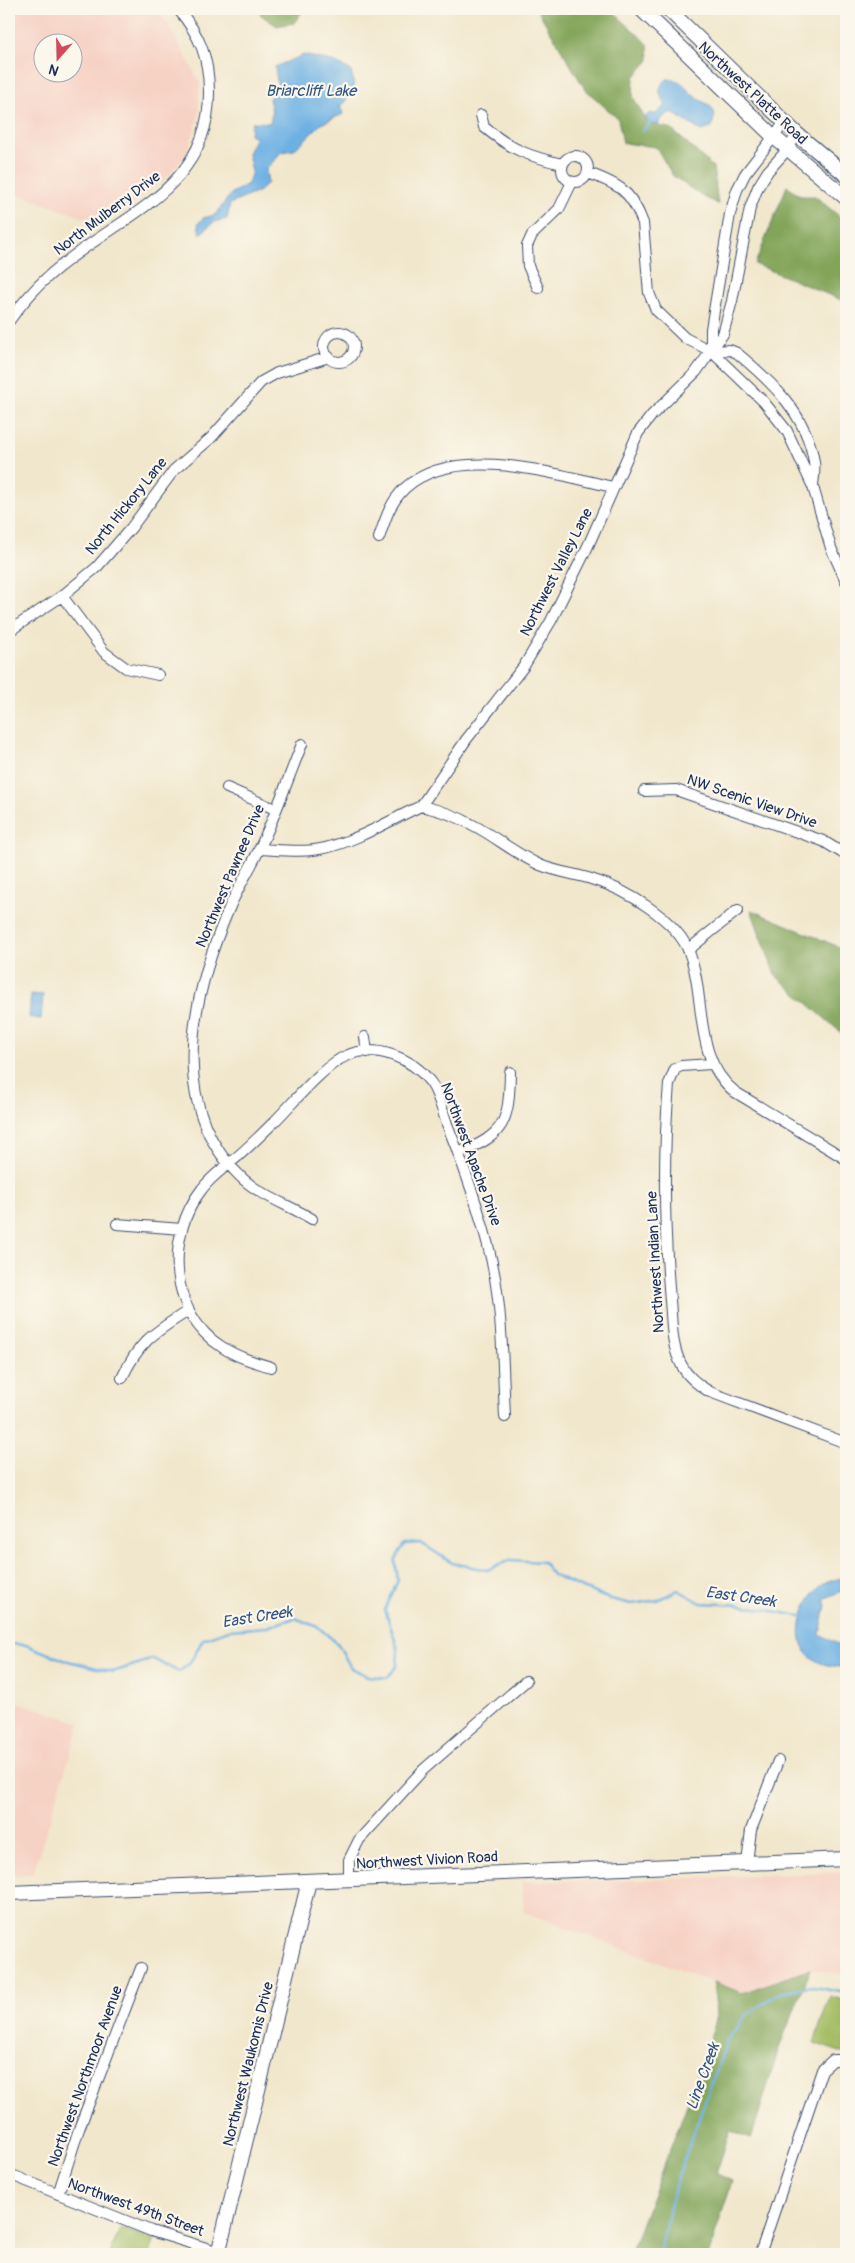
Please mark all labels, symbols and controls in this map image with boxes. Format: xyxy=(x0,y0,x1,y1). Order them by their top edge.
north arrow xyxy=(32,32,82,82)
street label: Northwest Platte Road xyxy=(694,38,811,149)
text: N xyxy=(46,60,61,79)
water label: Briarcliff Lake xyxy=(266,81,358,101)
street label: North Mulberry Drive xyxy=(50,167,165,260)
street label: North Hickory Lane xyxy=(81,453,172,559)
street label: Northwest Valley Lane xyxy=(516,504,597,639)
street label: NW Scenic View Drive xyxy=(684,770,820,833)
street label: Northwest Pawnee Drive xyxy=(192,801,269,951)
street label: Northwest Apache Drive xyxy=(436,1080,506,1229)
street label: Northwest Indian Lane xyxy=(642,1190,669,1333)
water label: East Creek xyxy=(705,1582,778,1612)
water label: East Creek xyxy=(221,1601,295,1632)
street label: Northwest Vivion Road xyxy=(355,1847,499,1874)
street label: Northwest Waukomis Drive xyxy=(219,1979,278,2148)
street label: Northwest Northmoor Avenue xyxy=(44,1983,127,2169)
water label: Line Creek xyxy=(682,2039,725,2113)
street label: Northwest 49th Street xyxy=(65,2174,207,2241)

